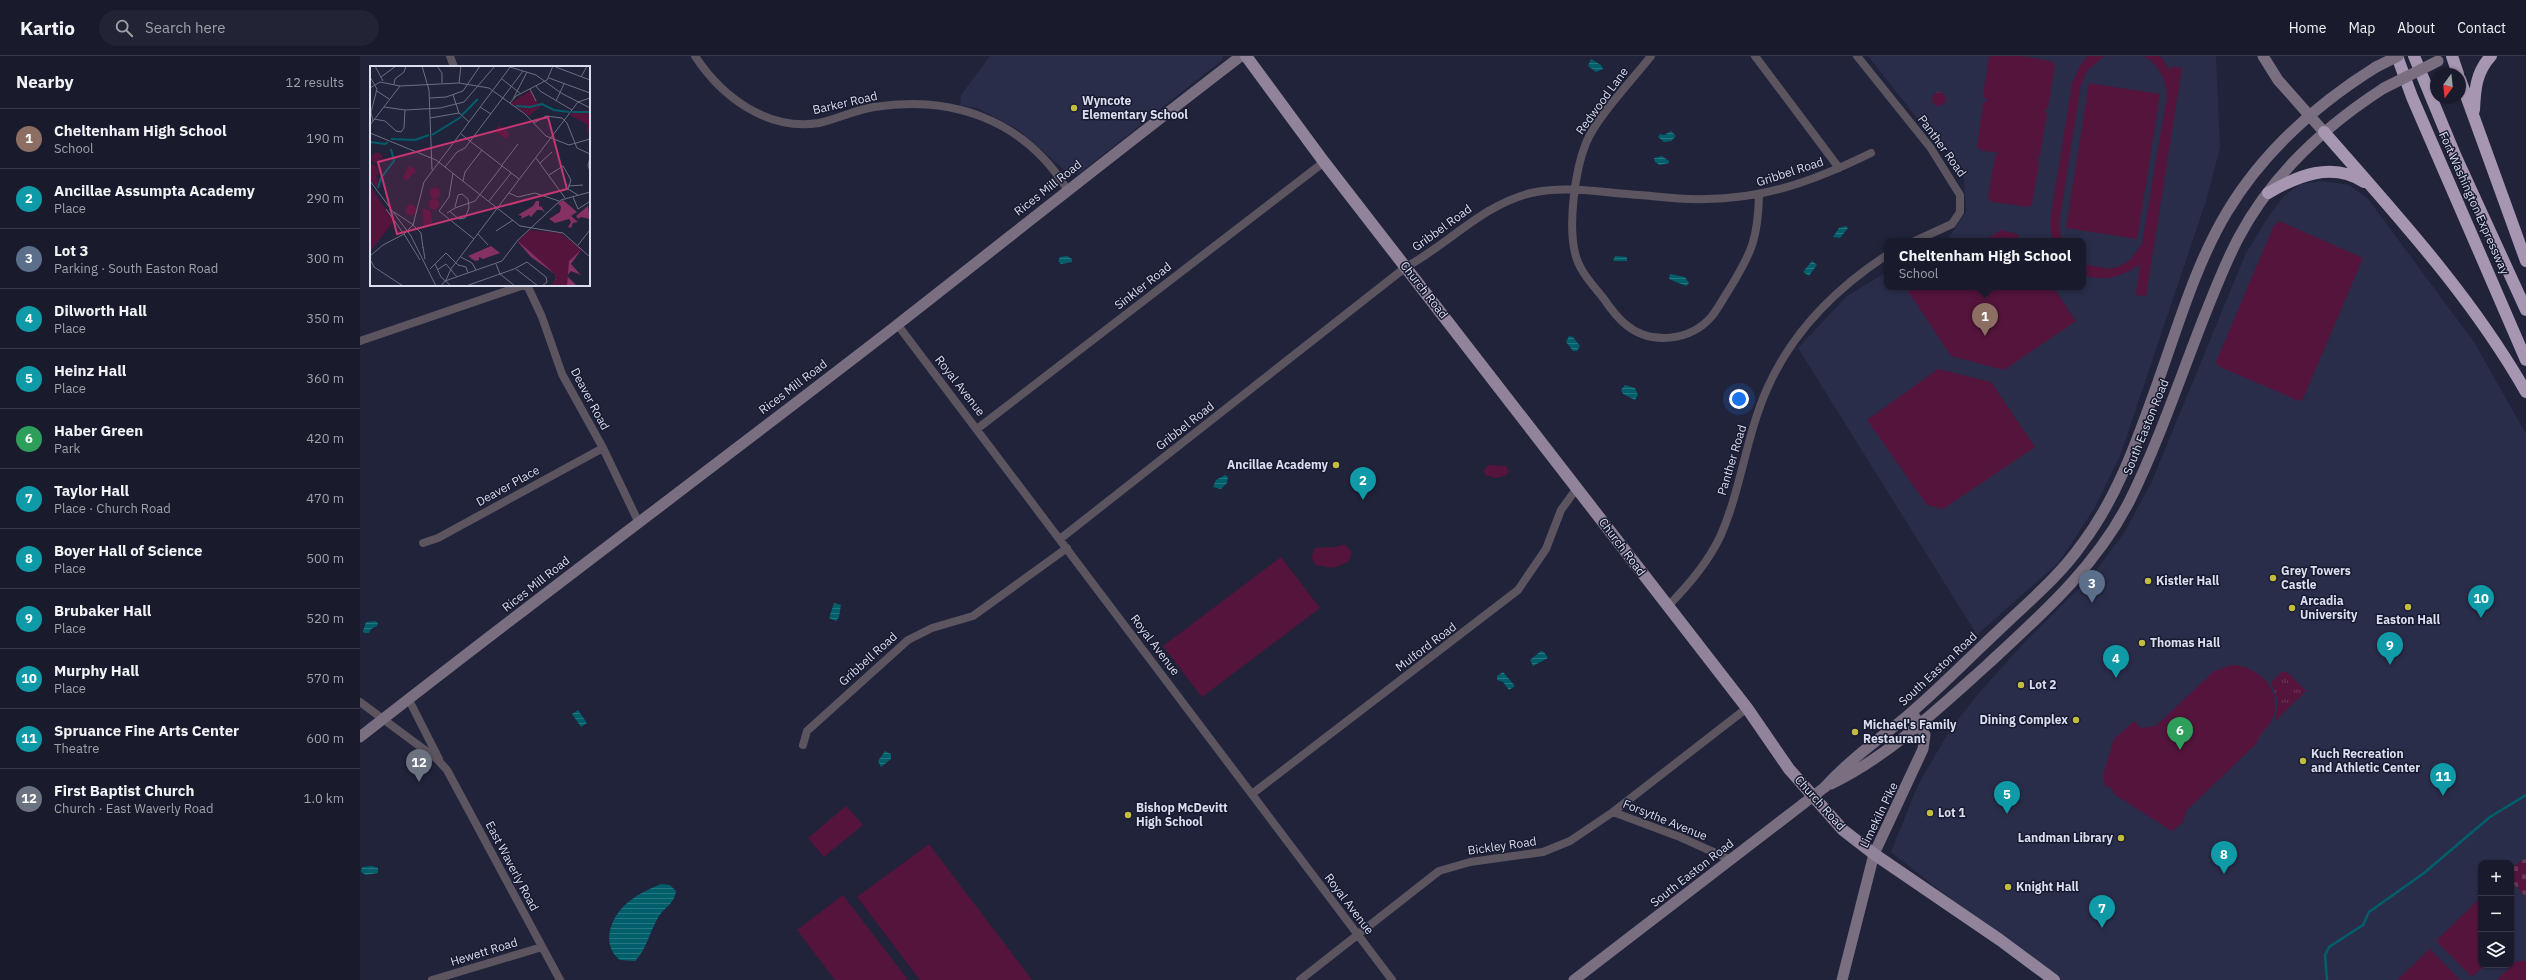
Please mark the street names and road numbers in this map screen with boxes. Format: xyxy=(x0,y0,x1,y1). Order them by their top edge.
street label: Redwood Lane xyxy=(1572,64,1631,137)
street label: Barker Road xyxy=(811,88,879,117)
street label: Panther Road xyxy=(1915,112,1970,180)
street label: Fort Washington Expressway xyxy=(2436,129,2513,277)
street label: Gribbel Road xyxy=(1754,154,1825,189)
street label: Rices Mill Road xyxy=(1011,157,1084,219)
street label: Gribbel Road xyxy=(1409,201,1474,254)
street label: Church Road xyxy=(1397,258,1451,321)
street label: Sinkler Road xyxy=(1111,259,1174,312)
street label: Royal Avenue xyxy=(932,352,989,419)
street label: Rices Mill Road xyxy=(756,356,830,417)
street label: Deaver Road xyxy=(568,365,613,432)
street label: South Easton Road xyxy=(2120,377,2172,477)
street label: Gribbel Road xyxy=(1153,398,1217,453)
street label: Panther Road xyxy=(1714,423,1749,497)
street label: Deaver Place xyxy=(473,462,542,509)
street label: Church Road xyxy=(1596,515,1649,579)
street label: Rices Mill Road xyxy=(499,553,572,615)
street label: Royal Avenue xyxy=(1128,611,1183,679)
street label: Mulford Road xyxy=(1392,619,1459,674)
street label: South Easton Road xyxy=(1895,628,1980,709)
street label: Gribbell Road xyxy=(835,629,900,689)
street label: Church Road xyxy=(1792,772,1849,833)
street label: Limekiln Pike xyxy=(1856,779,1901,850)
street label: Forsythe Avenue xyxy=(1621,796,1710,843)
street label: East Waverly Road xyxy=(482,818,542,913)
street label: Bickley Road xyxy=(1467,833,1537,858)
street label: South Easton Road xyxy=(1647,835,1736,910)
street label: Royal Avenue xyxy=(1322,870,1377,938)
street label: Hewett Road xyxy=(448,934,519,969)

